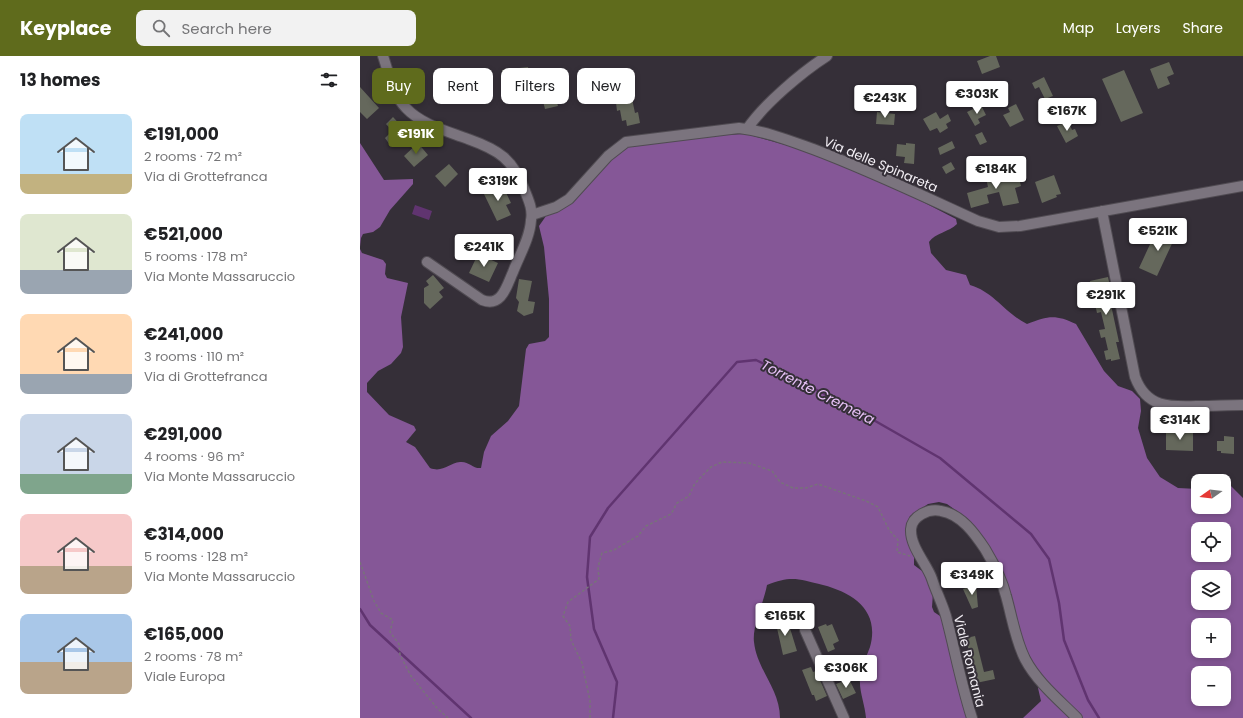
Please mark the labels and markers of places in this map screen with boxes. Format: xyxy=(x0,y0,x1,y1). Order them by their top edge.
pin: €303K xyxy=(949,81,1005,115)
pin: €243K xyxy=(857,85,913,119)
pin: €167K xyxy=(1039,98,1095,132)
pin: €191K xyxy=(388,121,444,155)
pin: €184K xyxy=(968,156,1024,190)
pin: €319K xyxy=(470,168,526,202)
pin: €521K xyxy=(1130,218,1186,252)
pin: €241K xyxy=(456,234,512,268)
pin: €291K xyxy=(1078,282,1134,316)
pin: €314K xyxy=(1152,407,1208,441)
pin: €349K xyxy=(944,562,1000,596)
pin: €165K xyxy=(757,603,813,637)
pin: €306K xyxy=(818,655,874,689)

